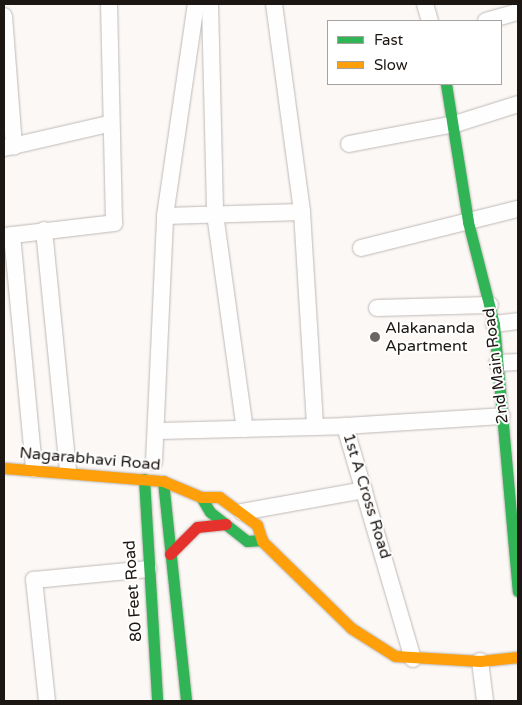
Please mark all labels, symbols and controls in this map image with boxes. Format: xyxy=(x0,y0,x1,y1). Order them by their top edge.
legend xyxy=(327,20,502,85)
text: Fast xyxy=(374,31,403,49)
text: Slow xyxy=(374,56,408,74)
street label: 2nd Main Road xyxy=(479,307,513,425)
place label: Alakananda Apartment xyxy=(385,318,475,356)
marker: Alakananda Apartment xyxy=(369,331,381,343)
street label: 1st A Cross Road xyxy=(339,431,395,561)
street label: Nagarabhavi Road xyxy=(19,443,161,475)
street label: 80 Feet Road xyxy=(120,539,146,643)

